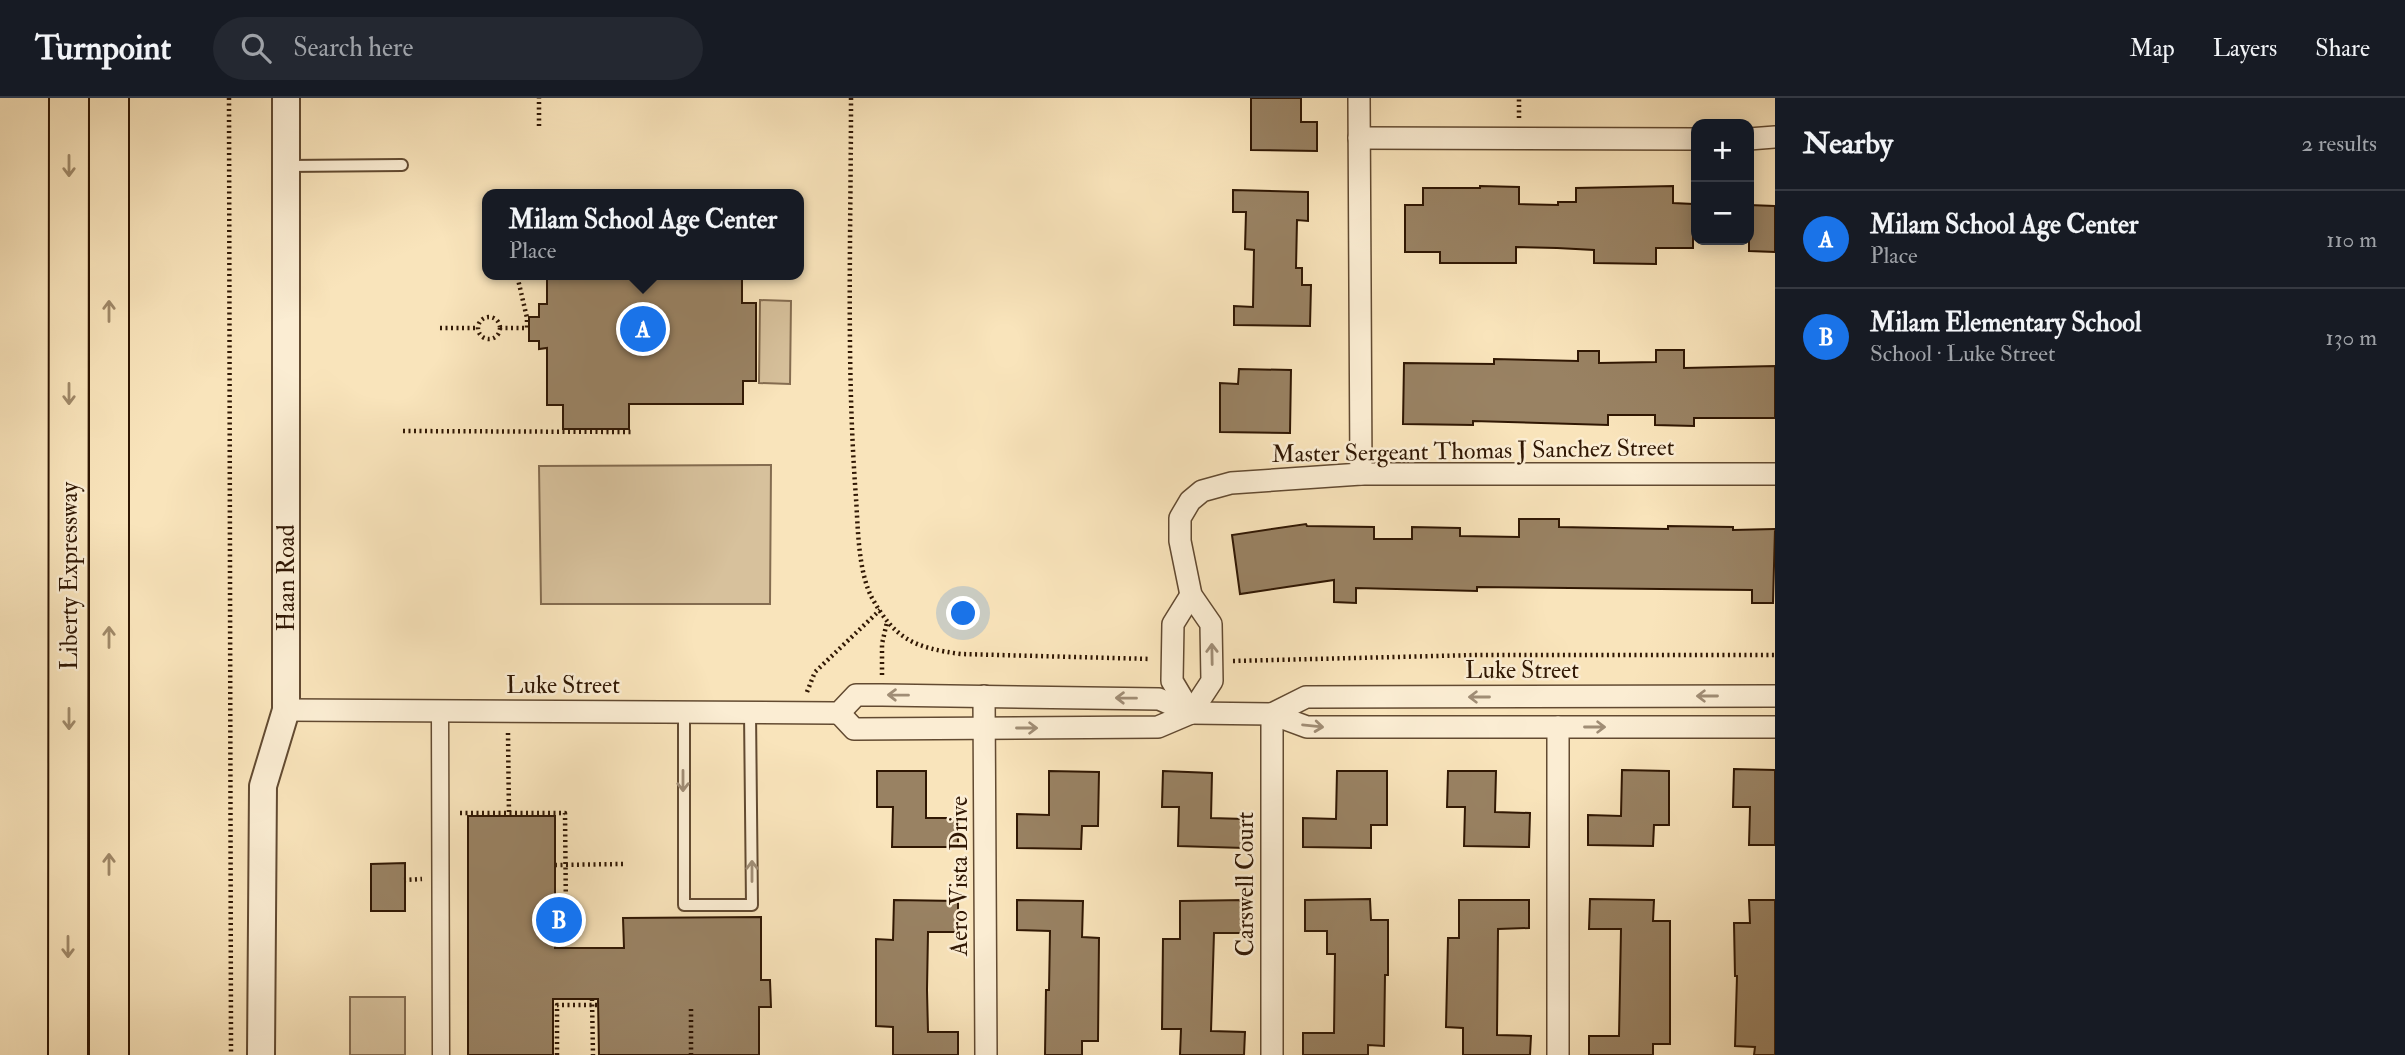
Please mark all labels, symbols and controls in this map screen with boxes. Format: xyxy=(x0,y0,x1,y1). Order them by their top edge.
search box xyxy=(213,17,703,80)
text: Turnpoint xyxy=(35,28,171,69)
icon: search xyxy=(237,29,275,67)
text: Search here xyxy=(293,32,413,64)
text: Map xyxy=(2130,33,2175,64)
text: Layers xyxy=(2213,33,2277,64)
text: Share xyxy=(2315,33,2370,64)
map controls xyxy=(1691,119,1754,245)
button: + xyxy=(1691,119,1754,182)
text: Nearby xyxy=(1803,125,1893,162)
text: 2 results xyxy=(2302,129,2377,158)
one-way arrow xyxy=(62,154,76,177)
button: − xyxy=(1691,182,1754,245)
popup xyxy=(482,189,804,280)
text: Milam School Age Center xyxy=(509,204,777,236)
text: Milam School Age Center xyxy=(1870,209,2139,241)
text: A xyxy=(1819,225,1833,254)
text: 110 m xyxy=(2326,225,2377,254)
text: Place xyxy=(509,236,556,265)
text: Place xyxy=(1870,241,1918,270)
one-way arrow xyxy=(102,300,116,323)
pin: A xyxy=(620,303,666,355)
text: Milam Elementary School xyxy=(1870,307,2141,339)
text: B xyxy=(1818,323,1834,352)
text: 130 m xyxy=(2325,323,2377,352)
text: School · Luke Street xyxy=(1870,339,2055,368)
one-way arrow xyxy=(62,382,76,405)
street label: Master Sergeant Thomas J Sanchez Street xyxy=(1271,432,1675,470)
street label: Liberty Expressway xyxy=(54,482,85,670)
street label: Haan Road xyxy=(271,524,302,632)
your location xyxy=(946,596,980,630)
one-way arrow xyxy=(102,626,116,649)
one-way arrow xyxy=(1205,643,1219,666)
street label: Luke Street xyxy=(1465,655,1579,686)
street label: Luke Street xyxy=(506,670,620,701)
one-way arrow xyxy=(887,688,910,702)
one-way arrow xyxy=(1696,689,1719,703)
one-way arrow xyxy=(1468,690,1491,704)
one-way arrow xyxy=(1114,691,1137,705)
one-way arrow xyxy=(62,707,76,730)
one-way arrow xyxy=(1301,720,1324,733)
one-way arrow xyxy=(1584,720,1607,734)
one-way arrow xyxy=(1015,721,1038,735)
one-way arrow xyxy=(677,769,690,792)
street label: Aero Vista Drive xyxy=(944,796,975,957)
street label: Carswell Court xyxy=(1230,811,1261,956)
one-way arrow xyxy=(102,853,116,876)
one-way arrow xyxy=(745,859,759,882)
pin: B xyxy=(536,894,582,946)
one-way arrow xyxy=(61,935,75,958)

